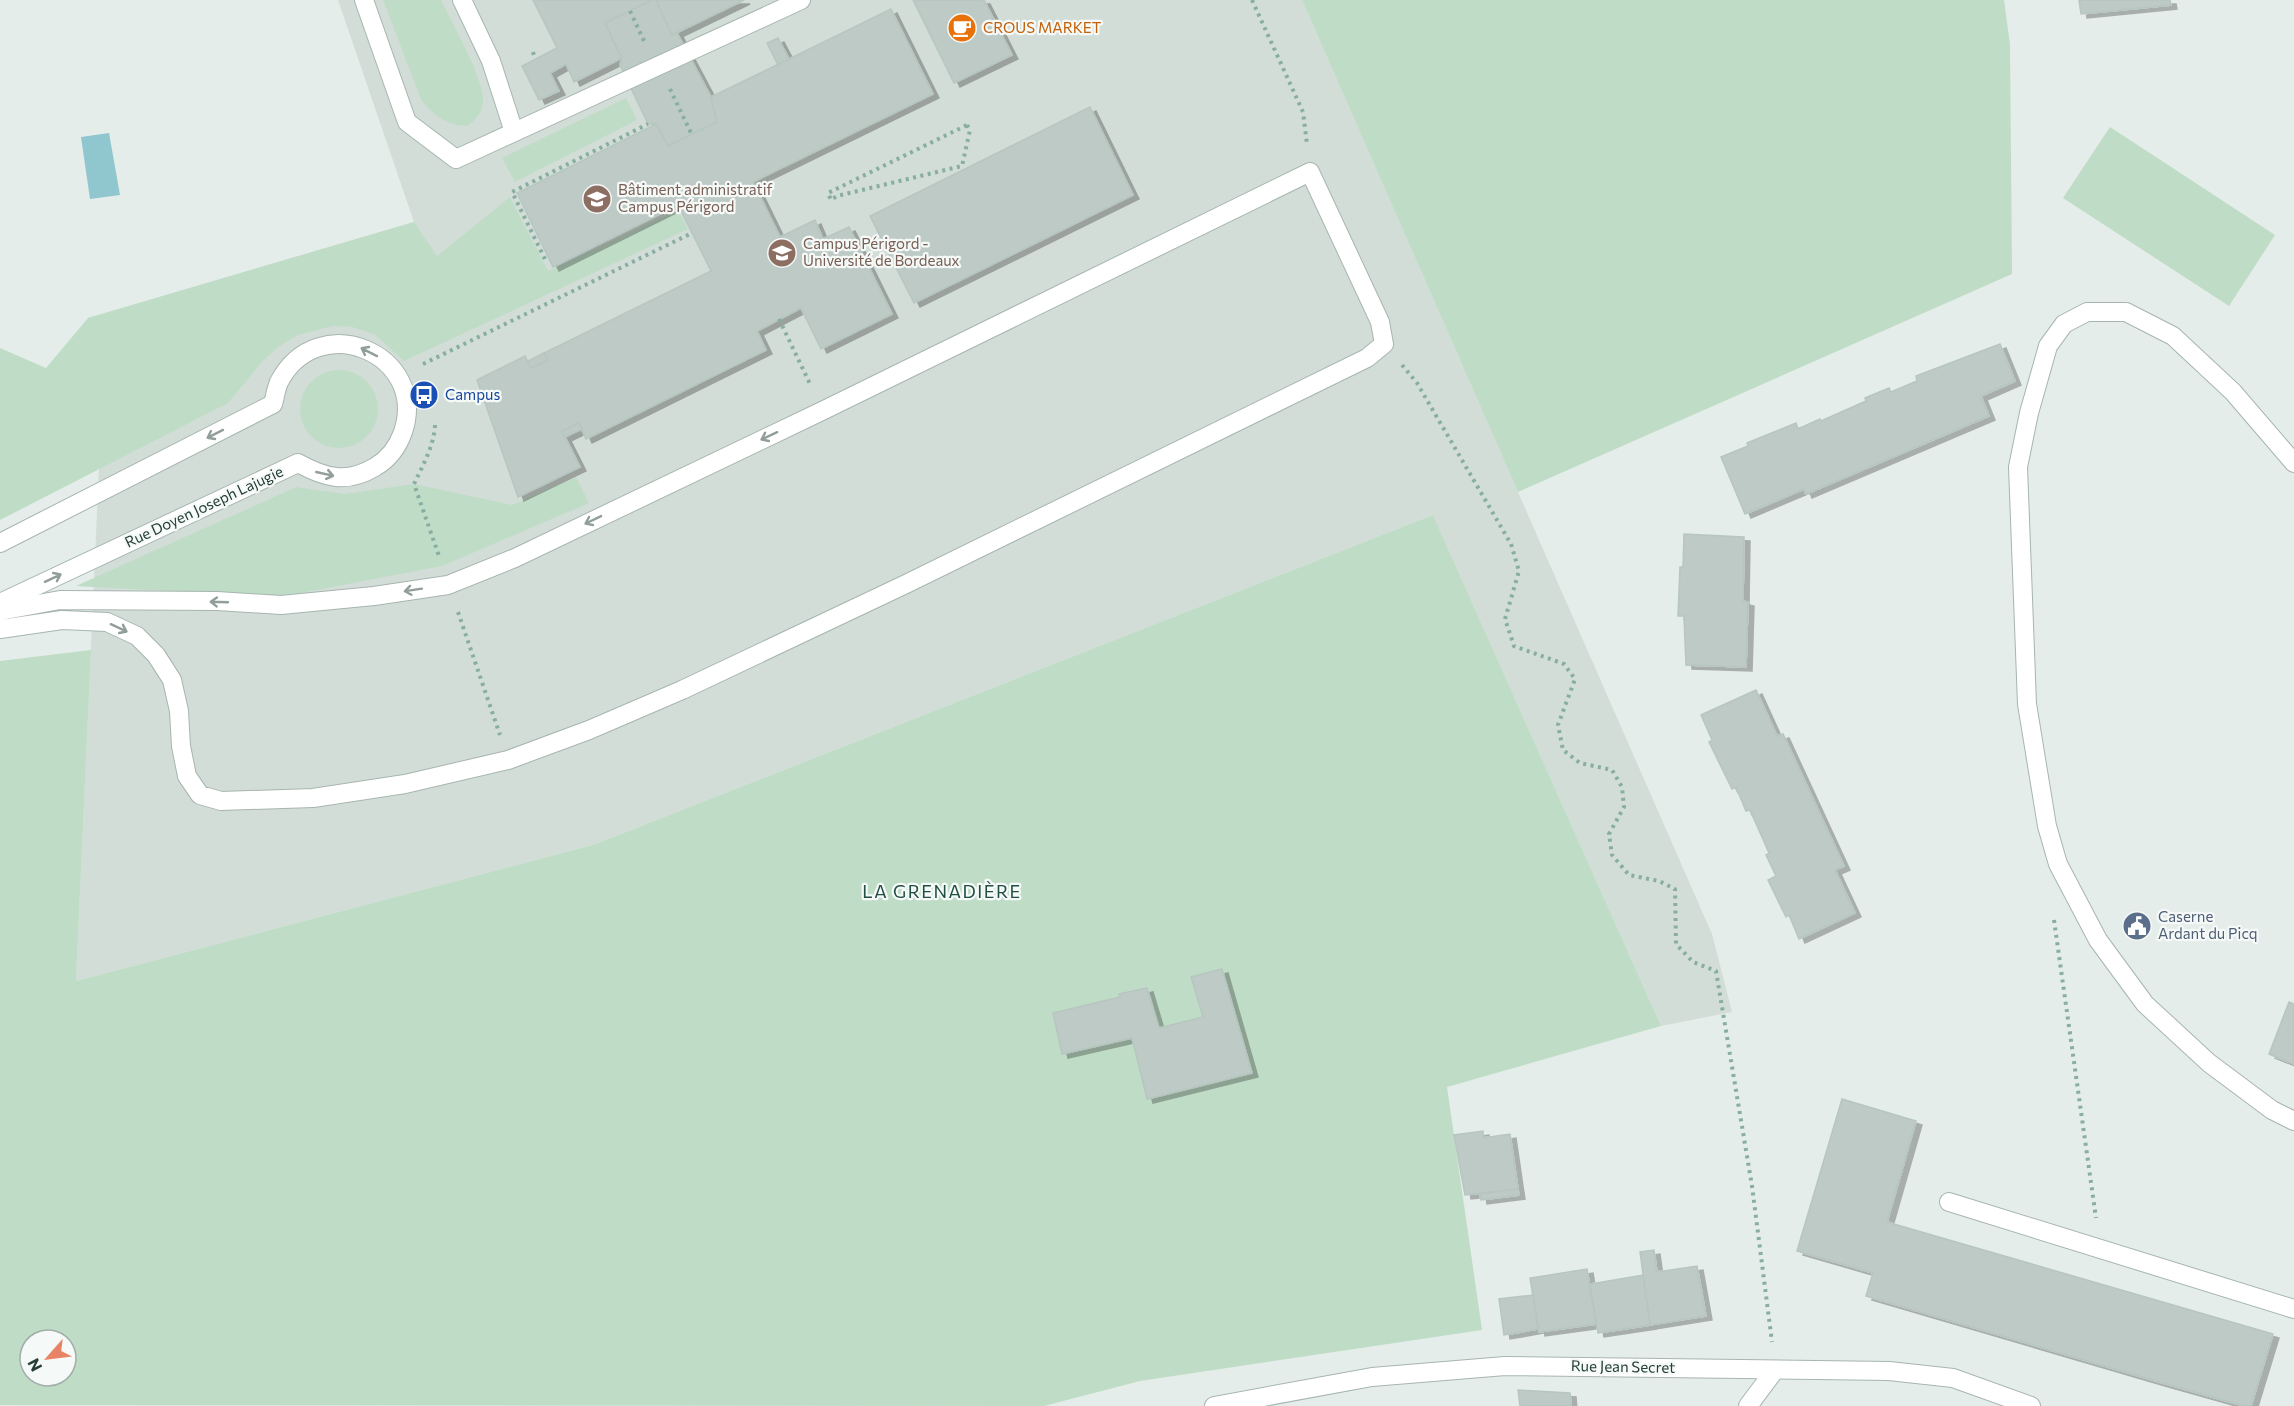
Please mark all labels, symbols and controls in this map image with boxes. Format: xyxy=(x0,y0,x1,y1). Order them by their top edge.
cafe icon: CROUS MARKET xyxy=(946,12,978,44)
place label: CROUS MARKET xyxy=(983,18,1102,36)
place label: Bâtiment administratif Campus Périgord xyxy=(618,180,773,215)
school or university icon: Bâtiment administratif Campus Périgord xyxy=(581,183,613,215)
place label: Campus Périgord - Université de Bordeaux xyxy=(803,234,960,269)
school or university icon: Campus Périgord - Université de Bordeaux xyxy=(766,237,798,269)
one-way arrow xyxy=(361,346,379,357)
bus stop icon: Campus xyxy=(408,379,440,411)
place label: Campus xyxy=(445,385,500,403)
one-way arrow xyxy=(207,429,225,440)
one-way arrow xyxy=(761,431,779,443)
street label: Rue Doyen Joseph Lajugie xyxy=(122,461,286,551)
one-way arrow xyxy=(315,469,334,481)
one-way arrow xyxy=(585,514,603,526)
one-way arrow xyxy=(43,571,61,583)
one-way arrow xyxy=(403,585,423,596)
one-way arrow xyxy=(209,596,229,607)
one-way arrow xyxy=(110,622,128,634)
district label: LA GRENADIÈRE xyxy=(862,880,1022,902)
place label: Caserne Ardant du Picq xyxy=(2158,907,2258,942)
public building icon: Caserne Ardant du Picq xyxy=(2121,910,2153,942)
north arrow xyxy=(18,1328,78,1388)
text: N xyxy=(23,1356,46,1375)
street label: Rue Jean Secret xyxy=(1571,1356,1675,1376)

